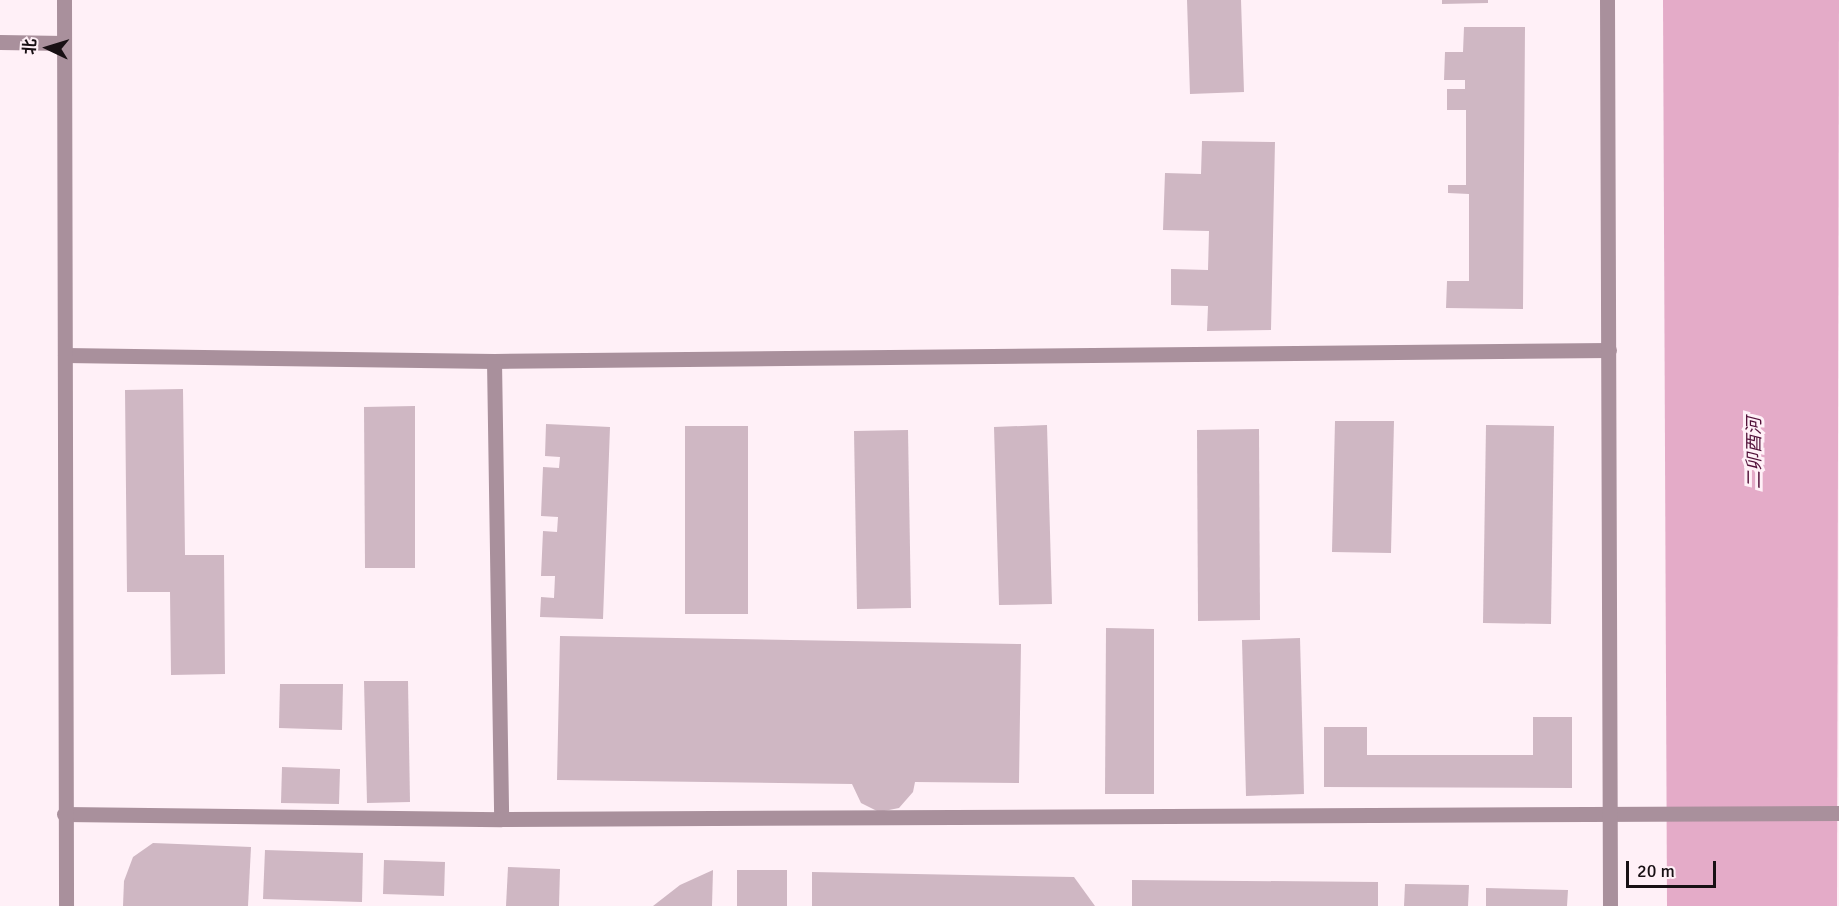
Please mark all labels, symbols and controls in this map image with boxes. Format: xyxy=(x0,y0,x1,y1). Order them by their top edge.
north arrow xyxy=(18,18,78,78)
text: 北 xyxy=(20,38,41,55)
water label: 二卯酉河 xyxy=(1743,417,1765,489)
scale bar xyxy=(1629,849,1719,887)
text: 20 m xyxy=(1637,860,1675,882)

